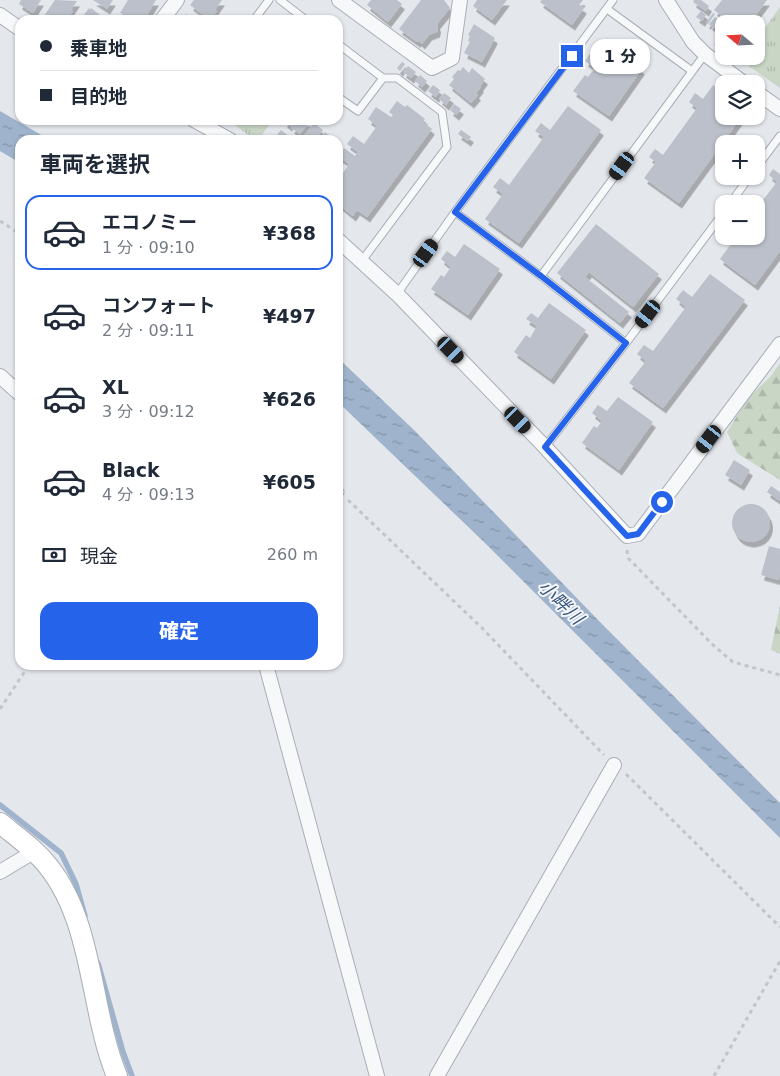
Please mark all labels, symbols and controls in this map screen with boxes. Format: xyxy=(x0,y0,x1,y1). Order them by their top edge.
north arrow xyxy=(715,15,765,65)
map controls xyxy=(715,15,765,245)
text: 乗車地 xyxy=(70,37,127,59)
callout: 1 分 xyxy=(590,38,650,74)
route end xyxy=(561,45,583,67)
text: 1 分 xyxy=(604,47,636,66)
button: layers xyxy=(715,75,765,125)
text: 目的地 xyxy=(70,85,127,107)
button: + xyxy=(715,135,765,185)
car xyxy=(607,149,636,183)
text: 車両を選択 xyxy=(40,152,150,177)
button: − xyxy=(715,195,765,245)
icon: car xyxy=(42,210,87,255)
text: エコノミー xyxy=(102,211,197,233)
text: ¥368 xyxy=(263,222,316,244)
car xyxy=(411,236,440,270)
text: 1 分 · 09:10 xyxy=(102,238,195,257)
icon: car xyxy=(42,293,87,338)
text: コンフォート xyxy=(102,294,215,316)
car xyxy=(632,298,663,330)
text: ¥497 xyxy=(263,305,316,327)
text: 2 分 · 09:11 xyxy=(102,321,195,340)
car xyxy=(435,334,466,366)
icon: car xyxy=(42,376,87,421)
text: XL xyxy=(102,376,129,398)
text: ¥626 xyxy=(263,388,316,410)
text: 3 分 · 09:12 xyxy=(102,402,195,421)
car xyxy=(502,404,533,436)
car xyxy=(693,423,724,455)
icon: car xyxy=(42,459,87,504)
text: Black xyxy=(102,459,160,481)
text: ¥605 xyxy=(263,471,316,493)
text: 4 分 · 09:13 xyxy=(102,485,195,504)
route start xyxy=(651,491,673,513)
icon: cash xyxy=(40,541,68,569)
text: 現金 xyxy=(80,545,118,567)
text: 260 m xyxy=(267,545,318,564)
water label: 小畔川 xyxy=(534,576,589,630)
button: 確定 xyxy=(40,602,318,660)

